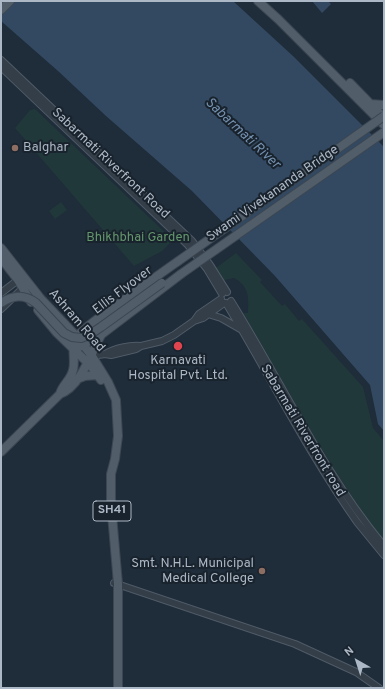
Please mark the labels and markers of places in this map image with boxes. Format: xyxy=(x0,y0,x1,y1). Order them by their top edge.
place label: Balghar xyxy=(23,140,69,156)
marker: Balghar xyxy=(10,143,20,153)
marker: Karnavati Hospital Pvt. Ltd. xyxy=(172,340,184,352)
place label: Karnavati Hospital Pvt. Ltd. xyxy=(128,353,228,384)
place label: Smt. N.H.L. Municipal Medical College xyxy=(131,556,254,587)
marker: Smt. N.H.L. Municipal Medical College xyxy=(257,566,267,576)

